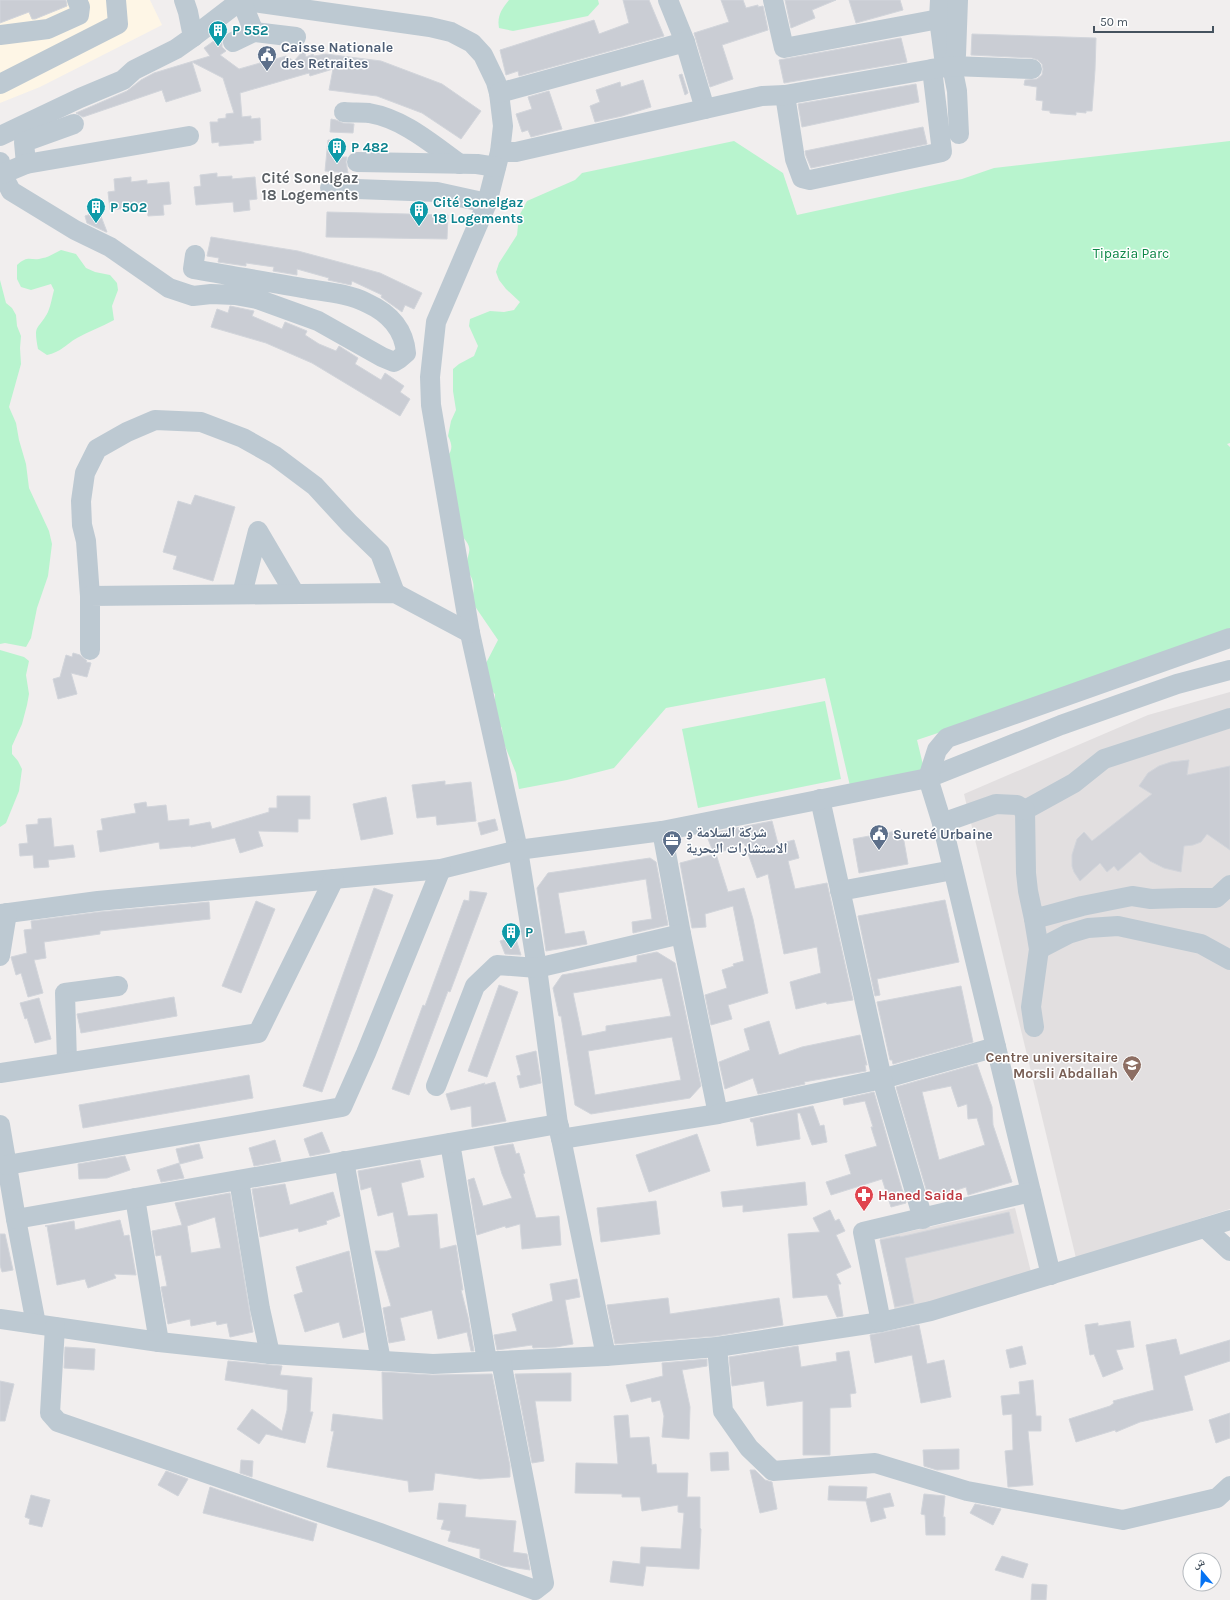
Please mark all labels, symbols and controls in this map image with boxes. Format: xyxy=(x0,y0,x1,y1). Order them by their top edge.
scale bar xyxy=(1094,8,1213,34)
text: 50 m xyxy=(1100,15,1128,29)
building icon: P 552 xyxy=(207,19,229,47)
place label: P 552 xyxy=(232,22,268,39)
place label: Caisse Nationale des Retraites xyxy=(281,39,393,72)
public building icon: Caisse Nationale des Retraites xyxy=(256,44,278,72)
building icon: P 482 xyxy=(326,136,348,164)
place label: P 482 xyxy=(351,139,389,156)
district label: Cité Sonelgaz 18 Logements xyxy=(262,169,358,204)
place label: Cité Sonelgaz 18 Logements xyxy=(433,194,524,227)
building icon: P 502 xyxy=(85,196,107,224)
place label: P 502 xyxy=(110,199,147,216)
building icon: Cité Sonelgaz 18 Logements xyxy=(408,199,430,227)
park label: Tipazia Parc xyxy=(1093,245,1169,262)
public building icon: Sureté Urbaine xyxy=(868,823,890,851)
place label: شركة السلامة و الاستشارات البحرية xyxy=(686,824,788,857)
place label: Sureté Urbaine xyxy=(893,826,993,843)
office icon: شركة السلامة و الاستشارات البحرية xyxy=(661,829,683,857)
building icon: P xyxy=(500,921,522,949)
place label: P xyxy=(525,924,533,941)
place label: Centre universitaire Morsli Abdallah xyxy=(986,1049,1118,1082)
school or university icon: Centre universitaire Morsli Abdallah xyxy=(1121,1054,1143,1082)
pharmacy icon: Haned Saida xyxy=(853,1184,875,1212)
place label: Haned Saida xyxy=(878,1187,963,1204)
north arrow xyxy=(1182,1552,1222,1592)
text: ش xyxy=(1191,1555,1207,1572)

